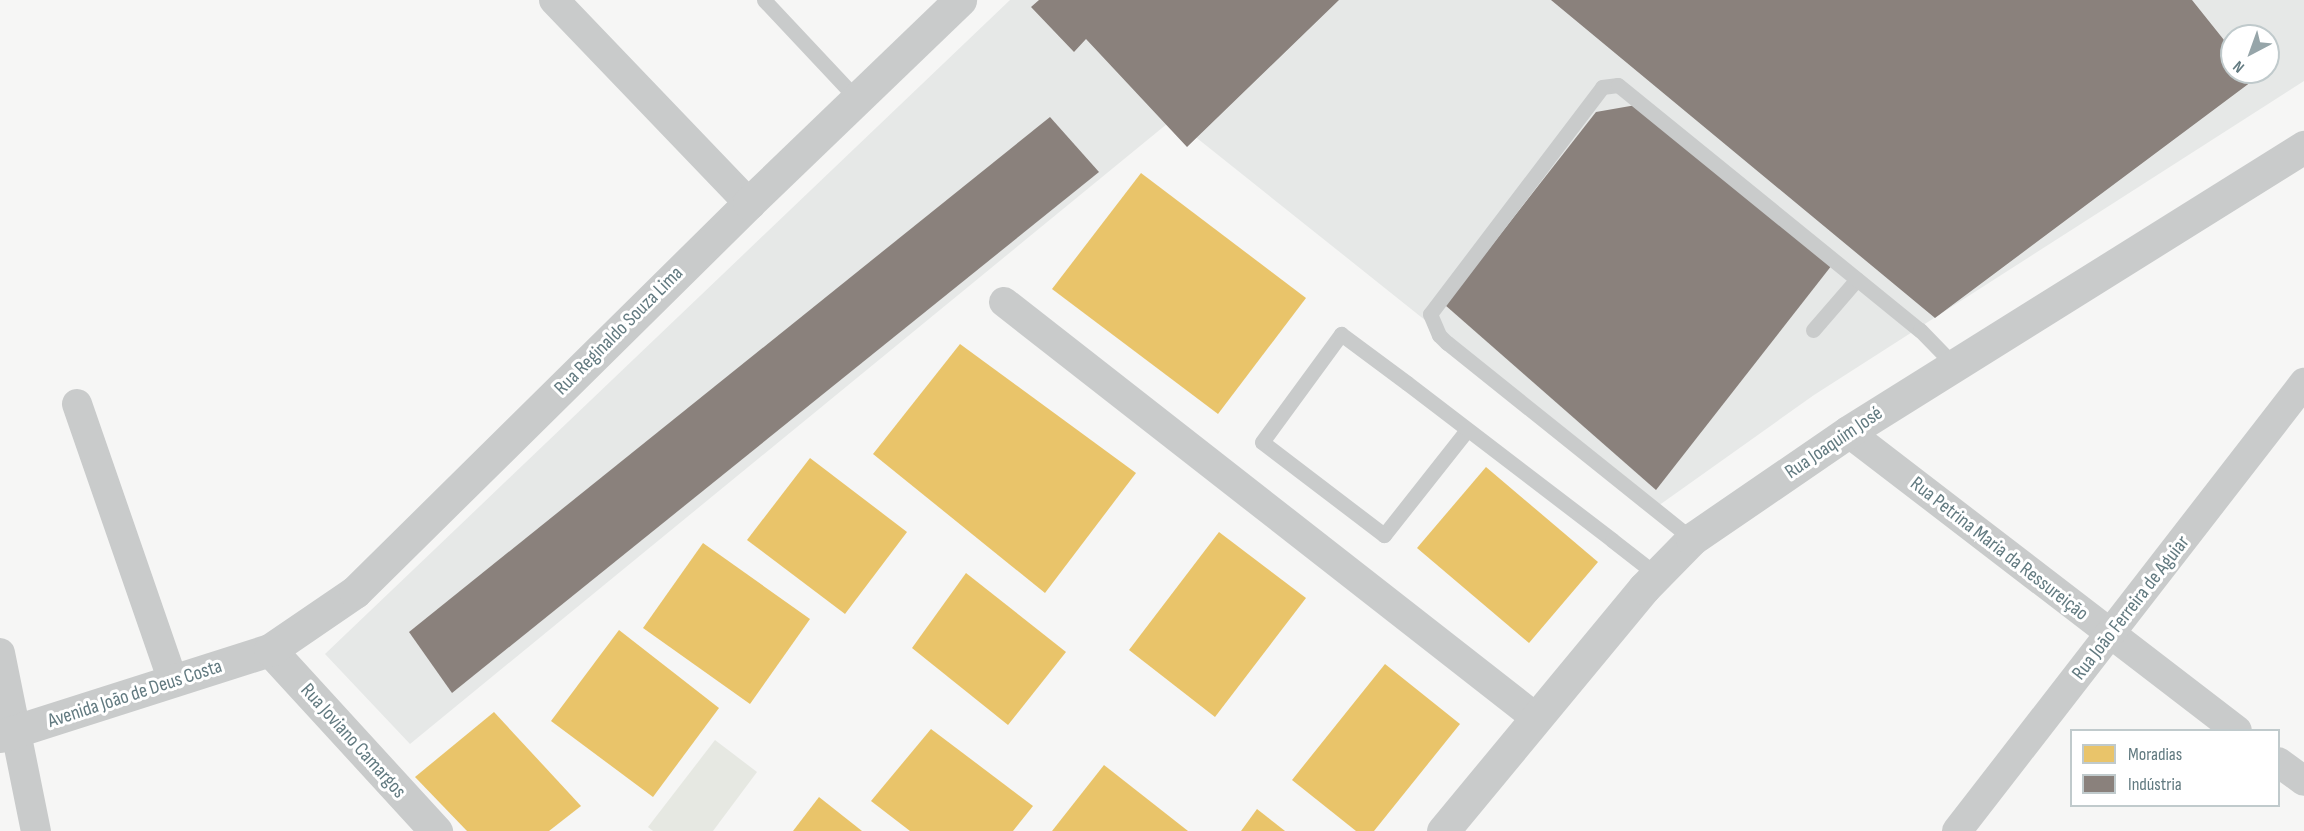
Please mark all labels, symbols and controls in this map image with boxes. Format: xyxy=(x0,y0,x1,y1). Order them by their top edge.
north arrow xyxy=(2220,24,2280,84)
text: N xyxy=(2230,56,2249,76)
street label: Rua Reginaldo Souza Lima xyxy=(550,262,688,400)
street label: Rua Joaquim José xyxy=(1781,402,1887,484)
street label: Rua Petrina Maria da Ressureição xyxy=(1905,472,2093,626)
street label: Rua João Ferreira de Aguiar xyxy=(2067,531,2195,685)
street label: Avenida João de Deus Costa xyxy=(45,654,225,734)
street label: Rua Joviano Camargos xyxy=(295,679,411,803)
legend xyxy=(2070,729,2280,807)
text: Moradias xyxy=(2128,744,2182,765)
text: Indústria xyxy=(2128,774,2182,795)

